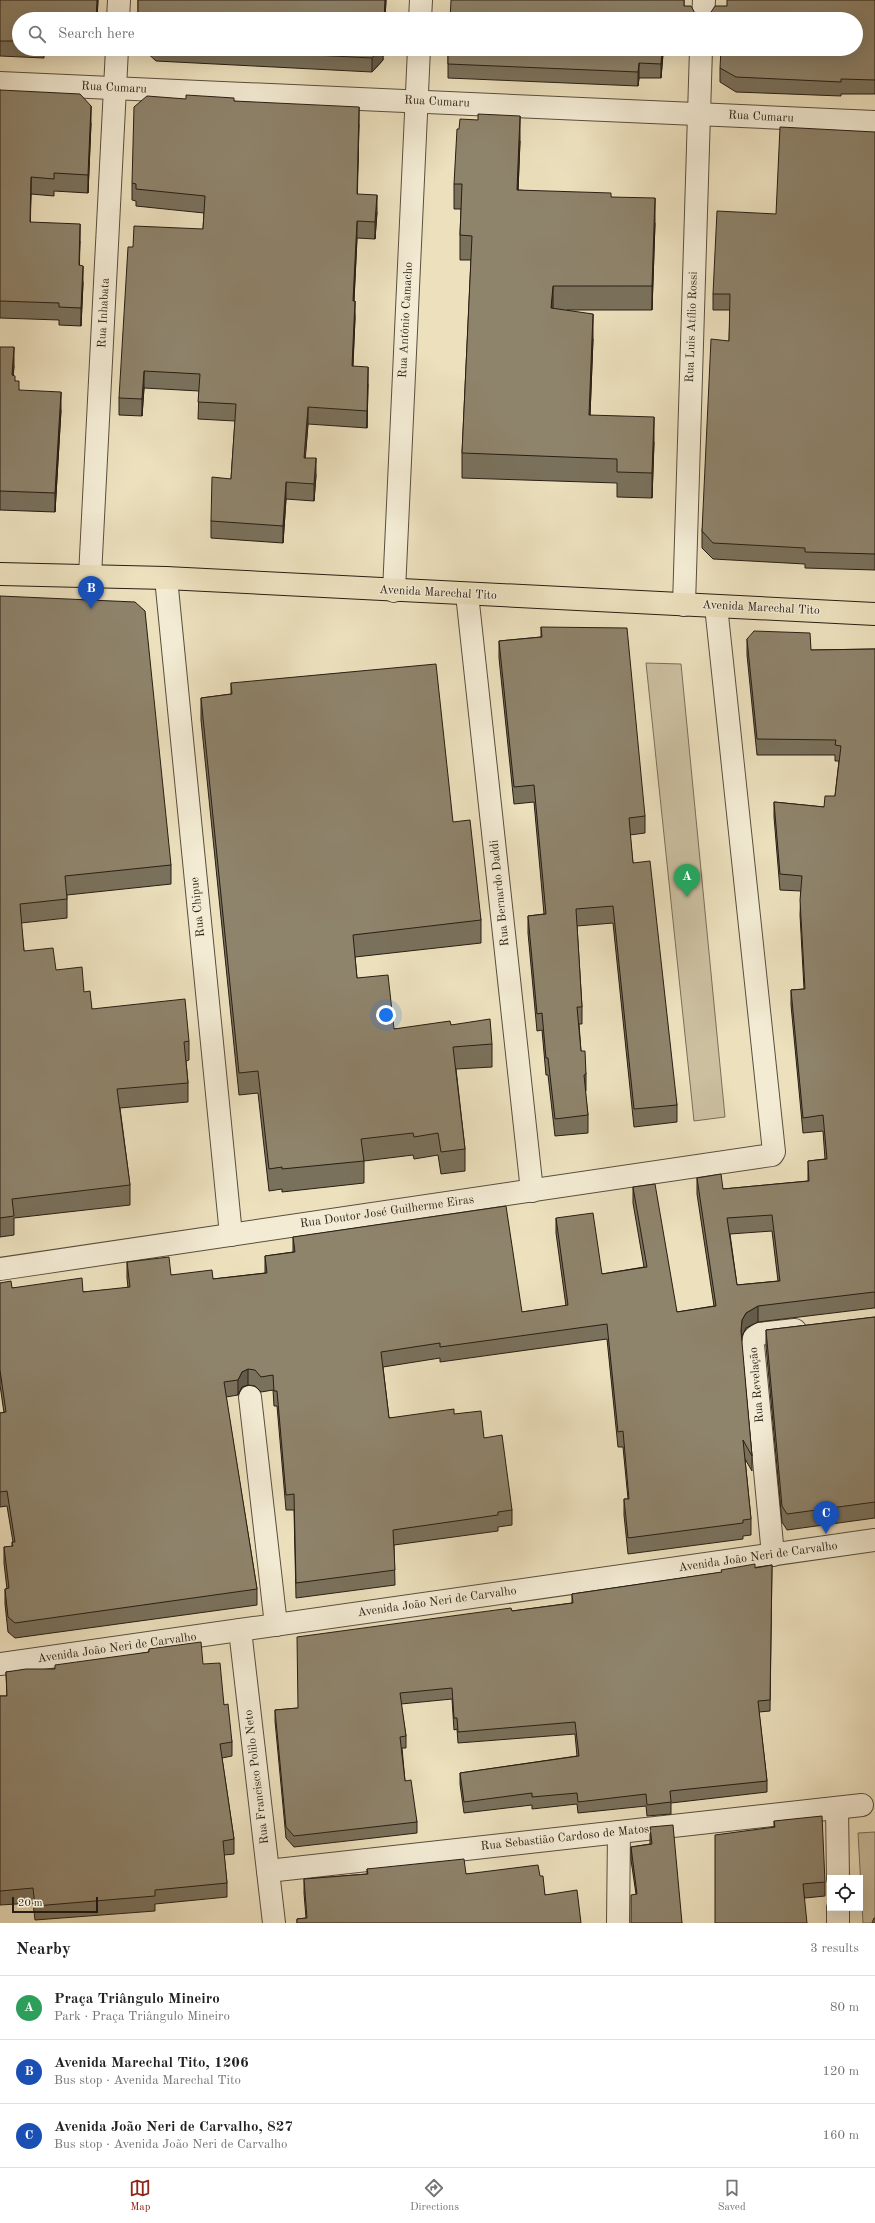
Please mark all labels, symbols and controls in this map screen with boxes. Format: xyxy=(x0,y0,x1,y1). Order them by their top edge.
search box xyxy=(12,12,863,56)
icon: search xyxy=(26,23,48,45)
text: Search here xyxy=(58,27,135,42)
street label: Rua Cumaru xyxy=(81,80,148,96)
street label: Rua Cumaru xyxy=(404,94,471,110)
street label: Rua Cumaru xyxy=(728,109,795,125)
street label: Rua Antônio Camacho xyxy=(397,262,415,378)
street label: Rua Luis Atílio Rossi xyxy=(684,271,700,383)
street label: Rua Inhabata xyxy=(96,278,112,348)
pin: B xyxy=(78,576,104,609)
street label: Avenida Marechal Tito xyxy=(379,584,497,602)
street label: Avenida Marechal Tito xyxy=(702,599,820,617)
street label: Rua Bernardo Daddi xyxy=(488,839,512,947)
pin: A xyxy=(674,864,700,897)
street label: Rua Chipue xyxy=(189,876,207,938)
your location xyxy=(376,1005,396,1025)
street label: Rua Doutor José Guilherme Eiras xyxy=(299,1194,475,1230)
street label: Rua Revelação xyxy=(748,1347,766,1423)
pin: C xyxy=(813,1501,839,1534)
street label: Avenida João Neri de Carvalho xyxy=(678,1540,838,1574)
street label: Avenida João Neri de Carvalho xyxy=(357,1585,517,1619)
street label: Avenida João Neri de Carvalho xyxy=(37,1631,197,1665)
street label: Rua Francisco Polilo Neto xyxy=(243,1709,271,1845)
street label: Rua Sebastião Cardoso de Matos xyxy=(480,1823,650,1853)
map controls xyxy=(827,1875,863,1911)
button: locate xyxy=(827,1875,863,1911)
scale bar xyxy=(12,1895,98,1914)
text: 20 m xyxy=(18,1898,43,1909)
text: Nearby xyxy=(16,1941,71,1958)
text: 3 results xyxy=(810,1942,859,1955)
text: Praça Triângulo Mineiro xyxy=(54,1992,220,2007)
text: A xyxy=(24,2001,34,2014)
text: 80 m xyxy=(830,2001,859,2014)
text: Park · Praça Triângulo Mineiro xyxy=(54,2010,230,2023)
text: Avenida Marechal Tito, 1206 xyxy=(54,2056,249,2071)
text: B xyxy=(24,2065,34,2078)
text: 120 m xyxy=(822,2065,859,2078)
text: Bus stop · Avenida Marechal Tito xyxy=(54,2074,241,2087)
text: Avenida João Neri de Carvalho, 827 xyxy=(54,2120,293,2135)
text: C xyxy=(25,2129,33,2142)
text: 160 m xyxy=(822,2129,859,2142)
text: Bus stop · Avenida João Neri de Carvalho xyxy=(54,2138,287,2151)
tab: Map xyxy=(129,2177,151,2215)
tab: Directions xyxy=(410,2177,459,2215)
tab: Saved xyxy=(718,2177,746,2215)

